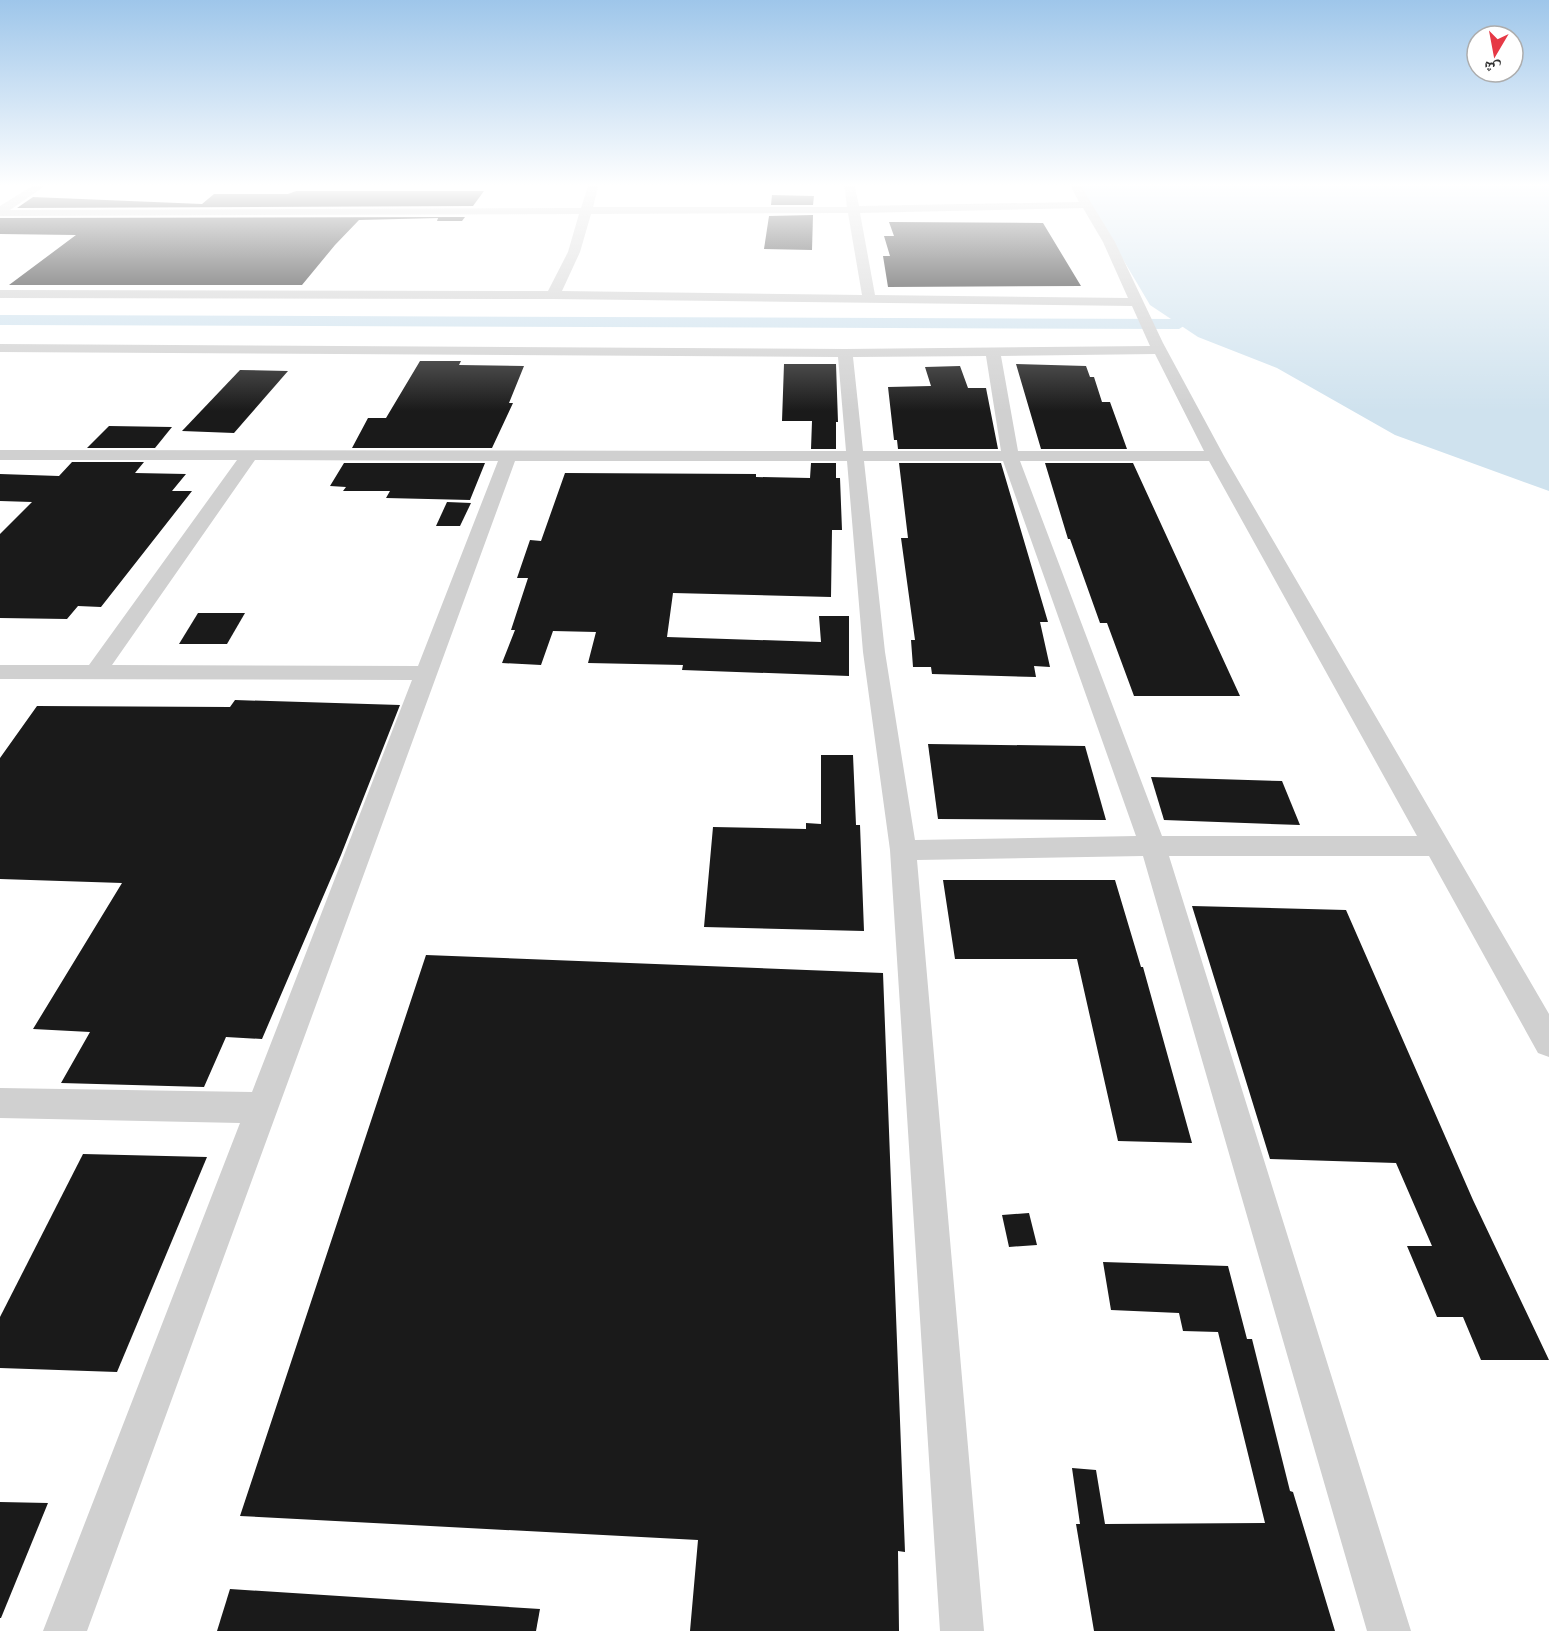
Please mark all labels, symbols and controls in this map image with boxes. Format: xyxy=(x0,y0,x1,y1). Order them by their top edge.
north arrow xyxy=(1465,24,1525,84)
text: ش xyxy=(1482,57,1502,79)

